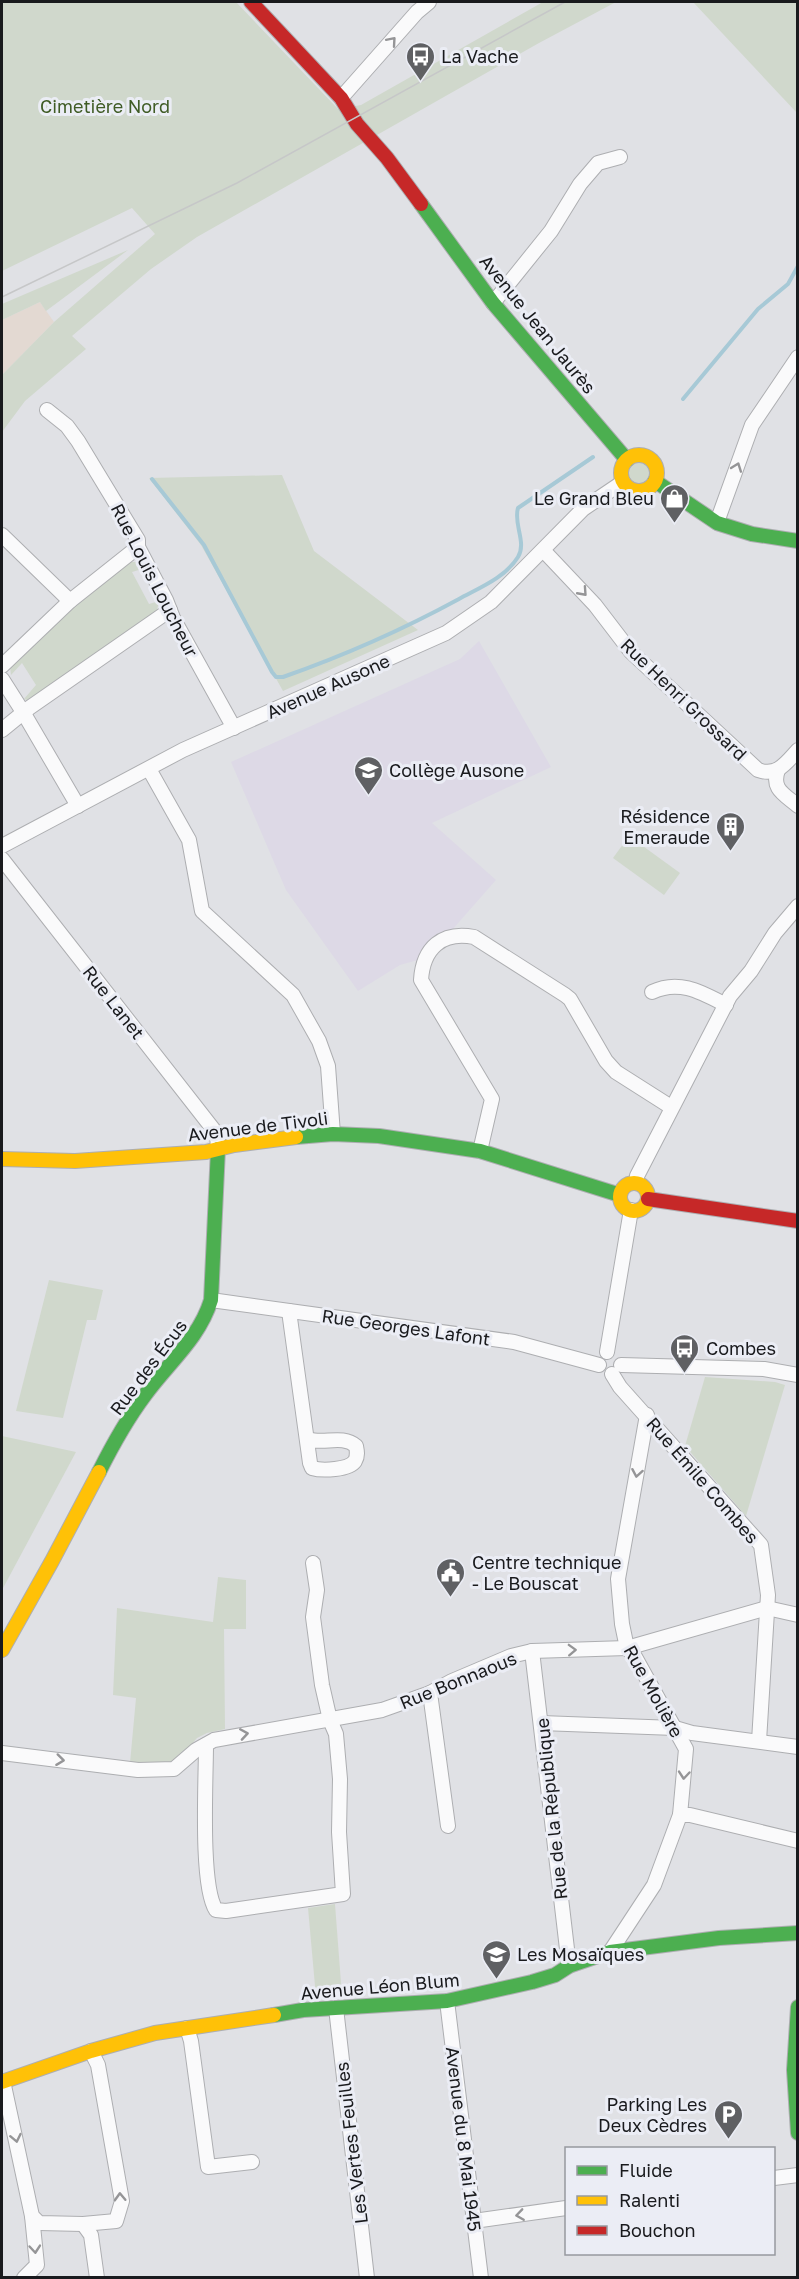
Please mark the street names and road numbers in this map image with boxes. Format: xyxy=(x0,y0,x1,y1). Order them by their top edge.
street label: Avenue Jean Jaurès xyxy=(475,250,601,398)
street label: Rue Louis Loucheur xyxy=(107,500,203,660)
street label: Rue Henri Grossard xyxy=(616,633,752,765)
street label: Avenue Ausone xyxy=(263,649,393,723)
street label: Rue Lanet xyxy=(79,961,149,1043)
street label: Avenue de Tivoli xyxy=(187,1106,329,1146)
street label: Rue Georges Lafont xyxy=(320,1304,492,1350)
street label: Rue des Écus xyxy=(105,1315,191,1419)
street label: Rue Émile Combes xyxy=(642,1412,764,1548)
street label: Rue Molière xyxy=(620,1641,688,1741)
street label: Rue Bonnaous xyxy=(396,1647,520,1713)
street label: Rue de la République xyxy=(531,1717,571,1901)
street label: Avenue Léon Blum xyxy=(300,1968,460,2004)
street label: Avenue du 8 Mai 1945 xyxy=(442,2045,486,2233)
street label: Les Vertes Feuilles xyxy=(330,2061,372,2225)

